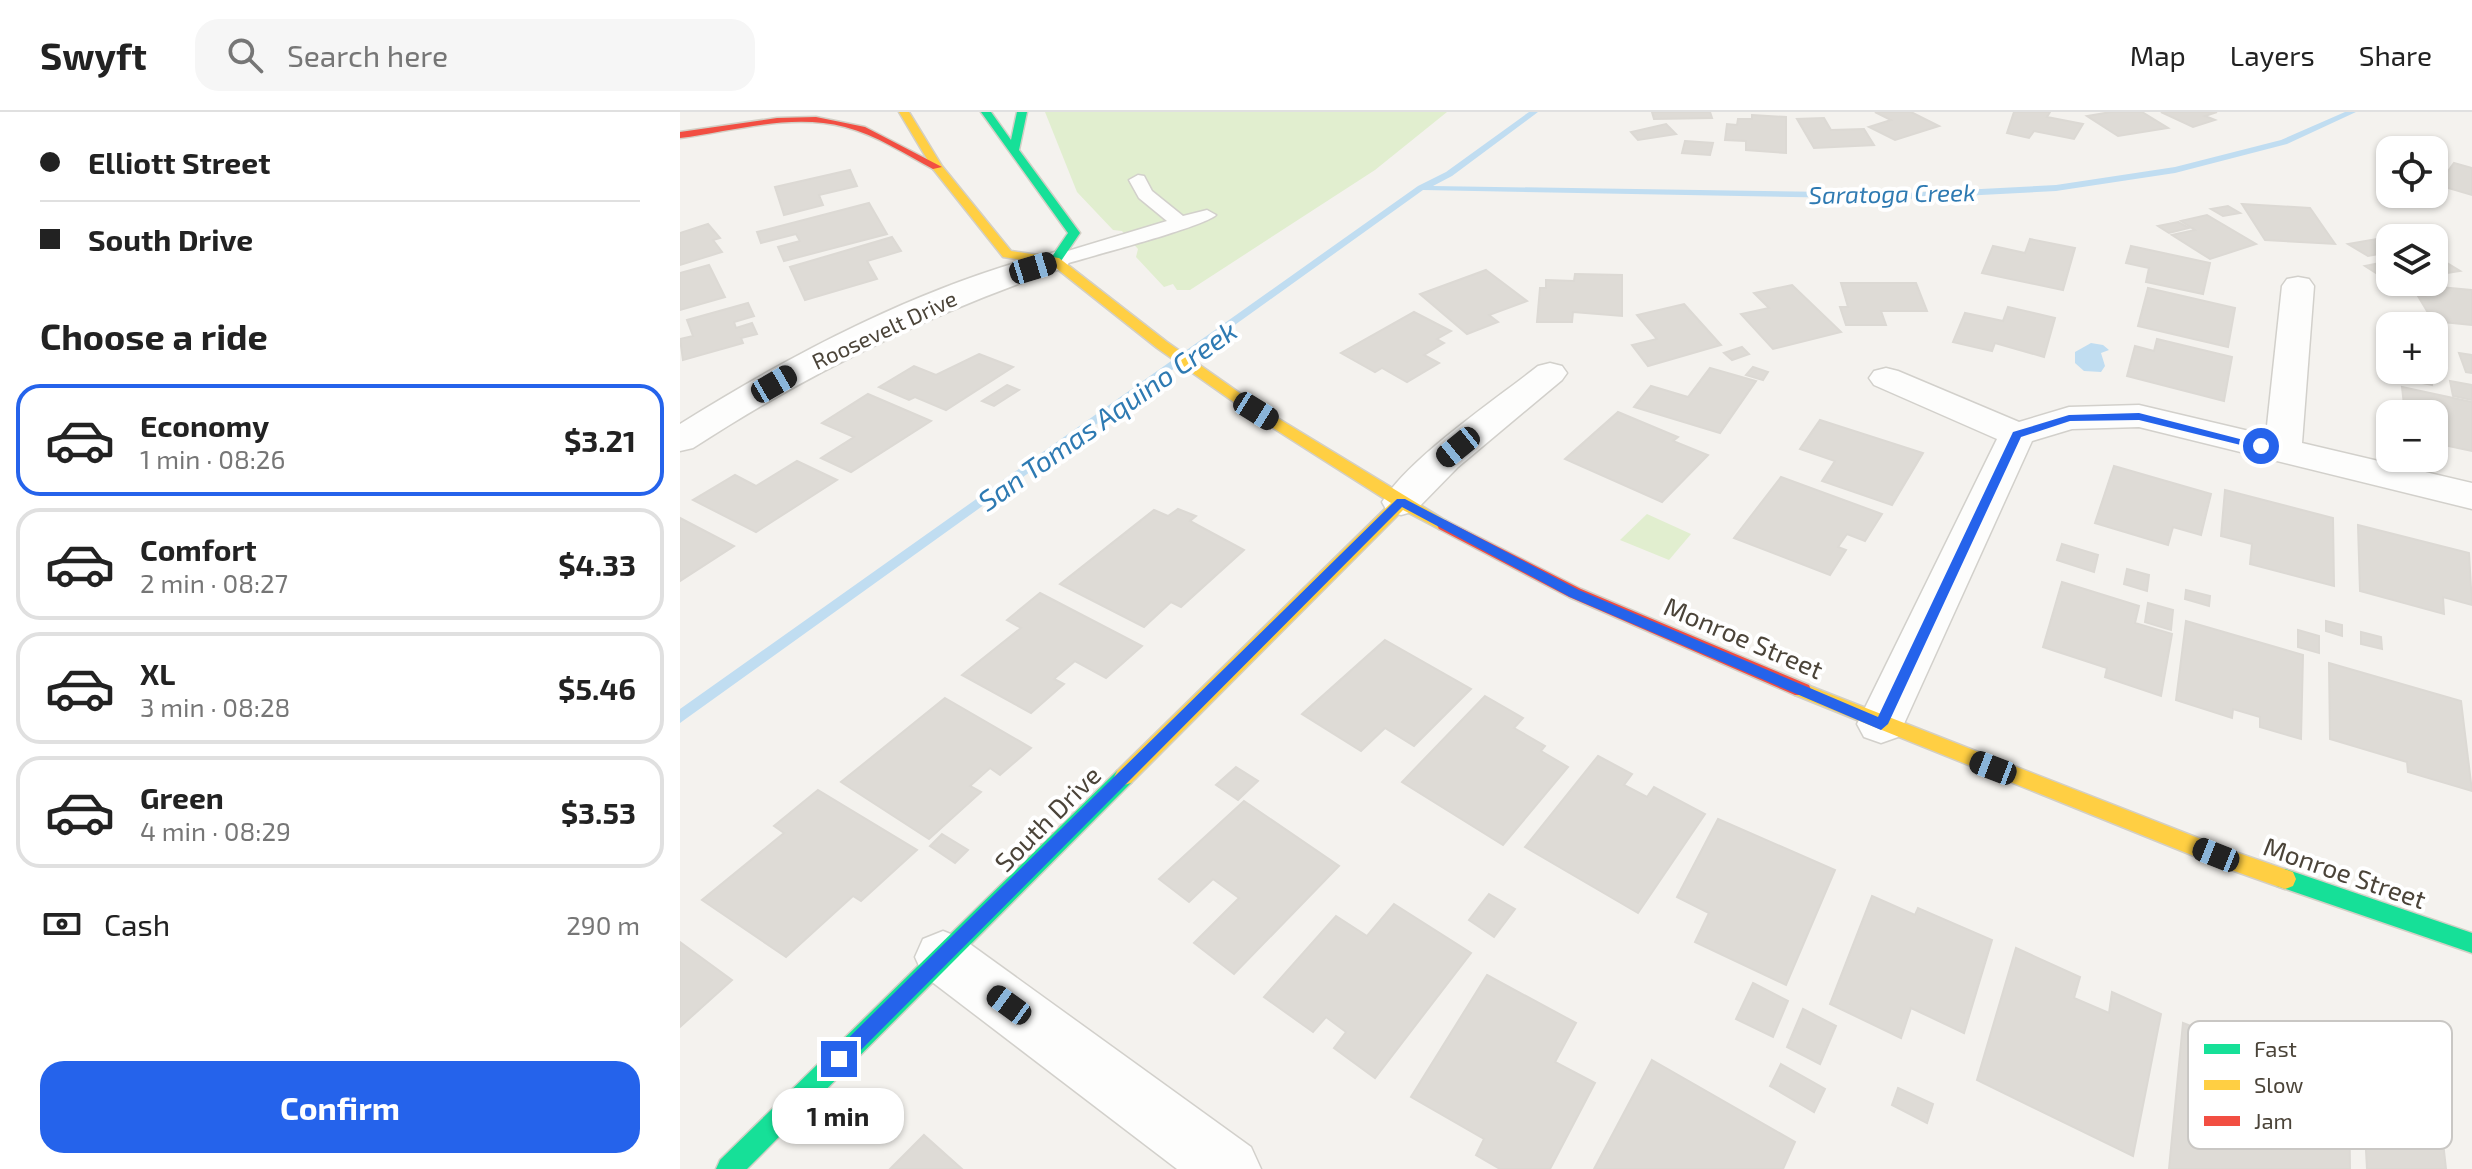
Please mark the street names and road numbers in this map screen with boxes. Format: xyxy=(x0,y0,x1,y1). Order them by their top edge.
street label: Roosevelt Drive xyxy=(808,284,960,374)
street label: Monroe Street xyxy=(1660,590,1828,684)
street label: South Drive xyxy=(988,759,1106,877)
street label: Monroe Street xyxy=(2260,830,2430,914)

